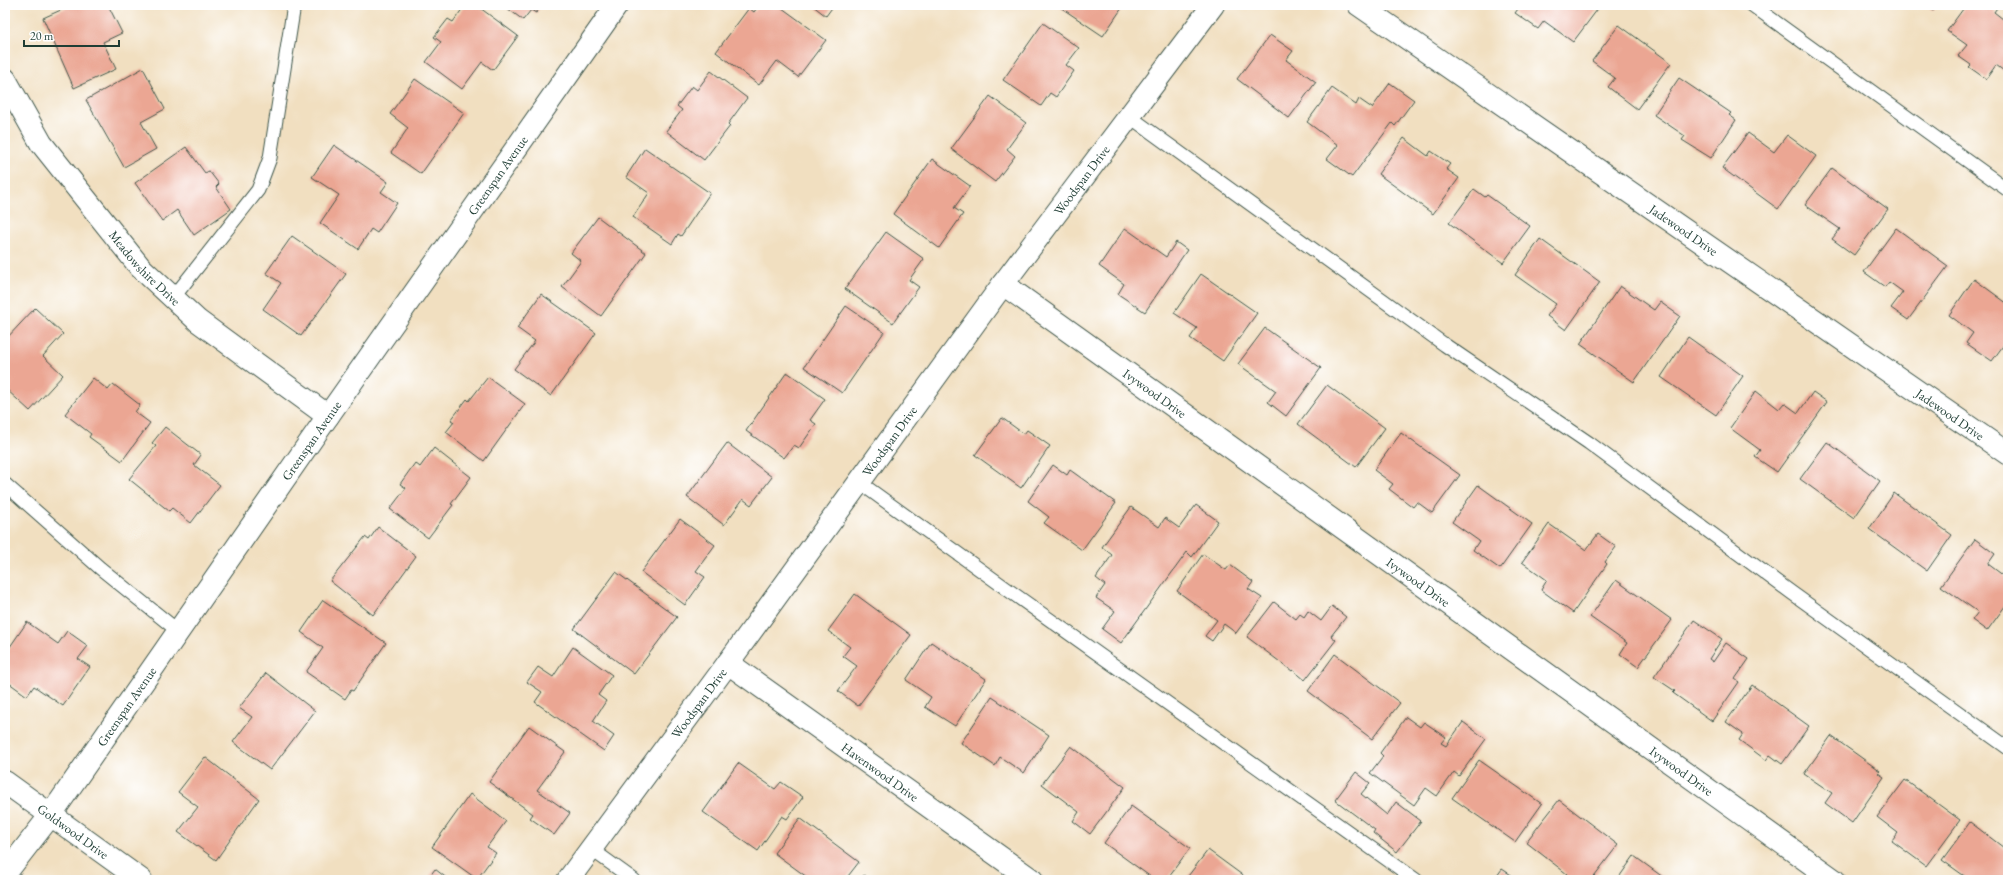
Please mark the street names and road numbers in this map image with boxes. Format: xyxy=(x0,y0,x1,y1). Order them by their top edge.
street label: Greenspan Avenue xyxy=(464,132,532,219)
street label: Woodspan Drive xyxy=(1050,142,1113,219)
street label: Jadewood Drive xyxy=(1645,200,1721,260)
street label: Meadowshire Drive xyxy=(105,227,184,309)
street label: Ivywood Drive xyxy=(1120,365,1190,422)
street label: Jadewood Drive xyxy=(1912,384,1988,444)
street label: Greenspan Avenue xyxy=(278,397,345,484)
street label: Woodspan Drive xyxy=(858,403,921,480)
street label: Ivywood Drive xyxy=(1383,554,1453,611)
street label: Greenspan Avenue xyxy=(93,663,160,750)
street label: Woodspan Drive xyxy=(667,665,731,742)
street label: Havenwood Drive xyxy=(838,739,922,805)
street label: Ivywood Drive xyxy=(1646,742,1716,800)
street label: Goldwood Drive xyxy=(34,800,112,863)

